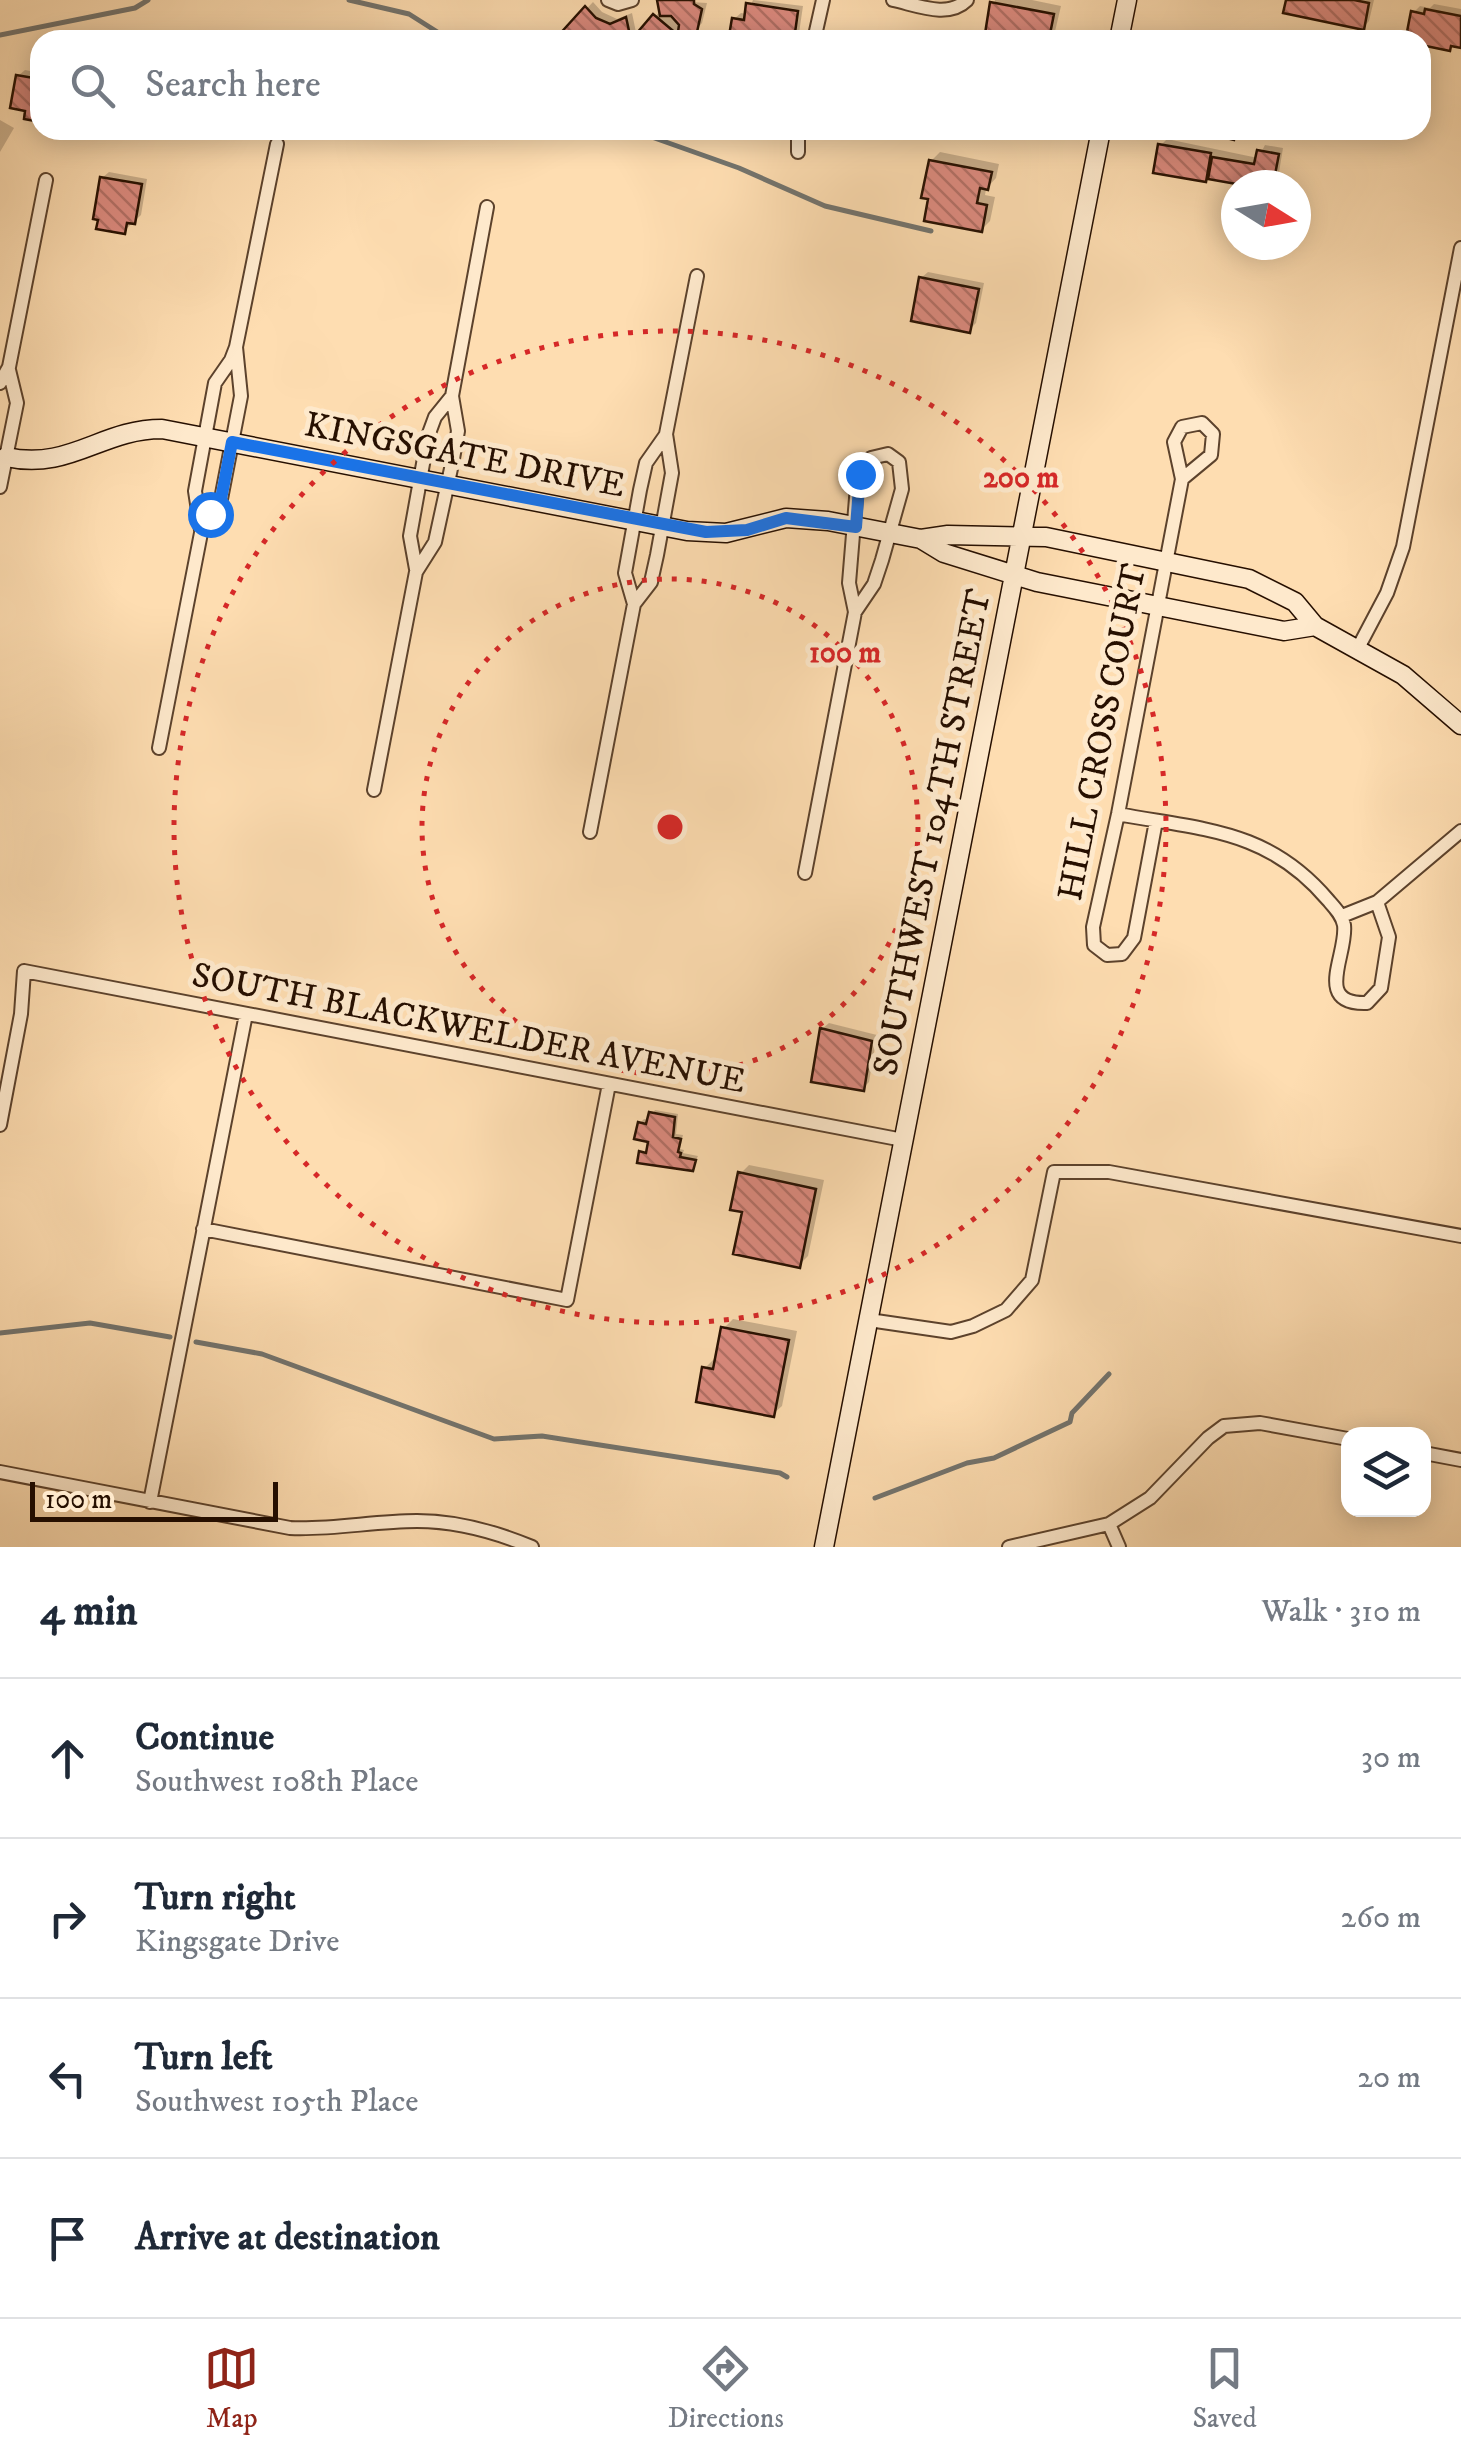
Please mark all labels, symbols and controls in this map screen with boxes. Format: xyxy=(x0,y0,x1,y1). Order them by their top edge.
search box xyxy=(30,30,1431,140)
icon: search xyxy=(65,58,120,113)
text: Search here xyxy=(145,61,321,109)
north arrow xyxy=(1221,170,1311,260)
street label: KINGSGATE DRIVE xyxy=(301,403,628,509)
route end xyxy=(838,452,884,498)
text: 200 m xyxy=(983,460,1059,497)
route start xyxy=(188,492,234,538)
street label: HILL CROSS COURT xyxy=(1049,560,1157,904)
street label: SOUTHWEST 104TH STREET xyxy=(864,585,1002,1079)
text: 100 m xyxy=(809,635,882,672)
centre of rings xyxy=(652,809,688,845)
street label: SOUTH BLACKWELDER AVENUE xyxy=(188,954,749,1104)
map controls xyxy=(1341,1427,1431,1517)
button: layers xyxy=(1341,1427,1431,1517)
scale bar xyxy=(30,1477,278,1522)
text: 100 m xyxy=(45,1482,112,1517)
text: 4 min xyxy=(40,1586,138,1638)
text: Walk · 310 m xyxy=(1261,1592,1421,1632)
text: Continue xyxy=(135,1714,274,1762)
icon: ahead xyxy=(40,1731,95,1786)
text: 30 m xyxy=(1361,1738,1421,1778)
text: Southwest 108th Place xyxy=(135,1762,419,1802)
text: Turn right xyxy=(135,1874,296,1922)
icon: right xyxy=(40,1891,95,1946)
text: 260 m xyxy=(1341,1898,1421,1938)
text: Kingsgate Drive xyxy=(135,1922,340,1962)
text: Turn left xyxy=(135,2034,273,2082)
icon: left xyxy=(40,2051,95,2106)
text: 20 m xyxy=(1357,2058,1421,2098)
text: Southwest 105th Place xyxy=(135,2082,418,2122)
icon: arrive xyxy=(40,2211,95,2266)
text: Arrive at destination xyxy=(135,2214,440,2262)
tab: Map xyxy=(204,2341,259,2436)
tab: Directions xyxy=(668,2341,784,2436)
tab: Saved xyxy=(1192,2341,1257,2436)

